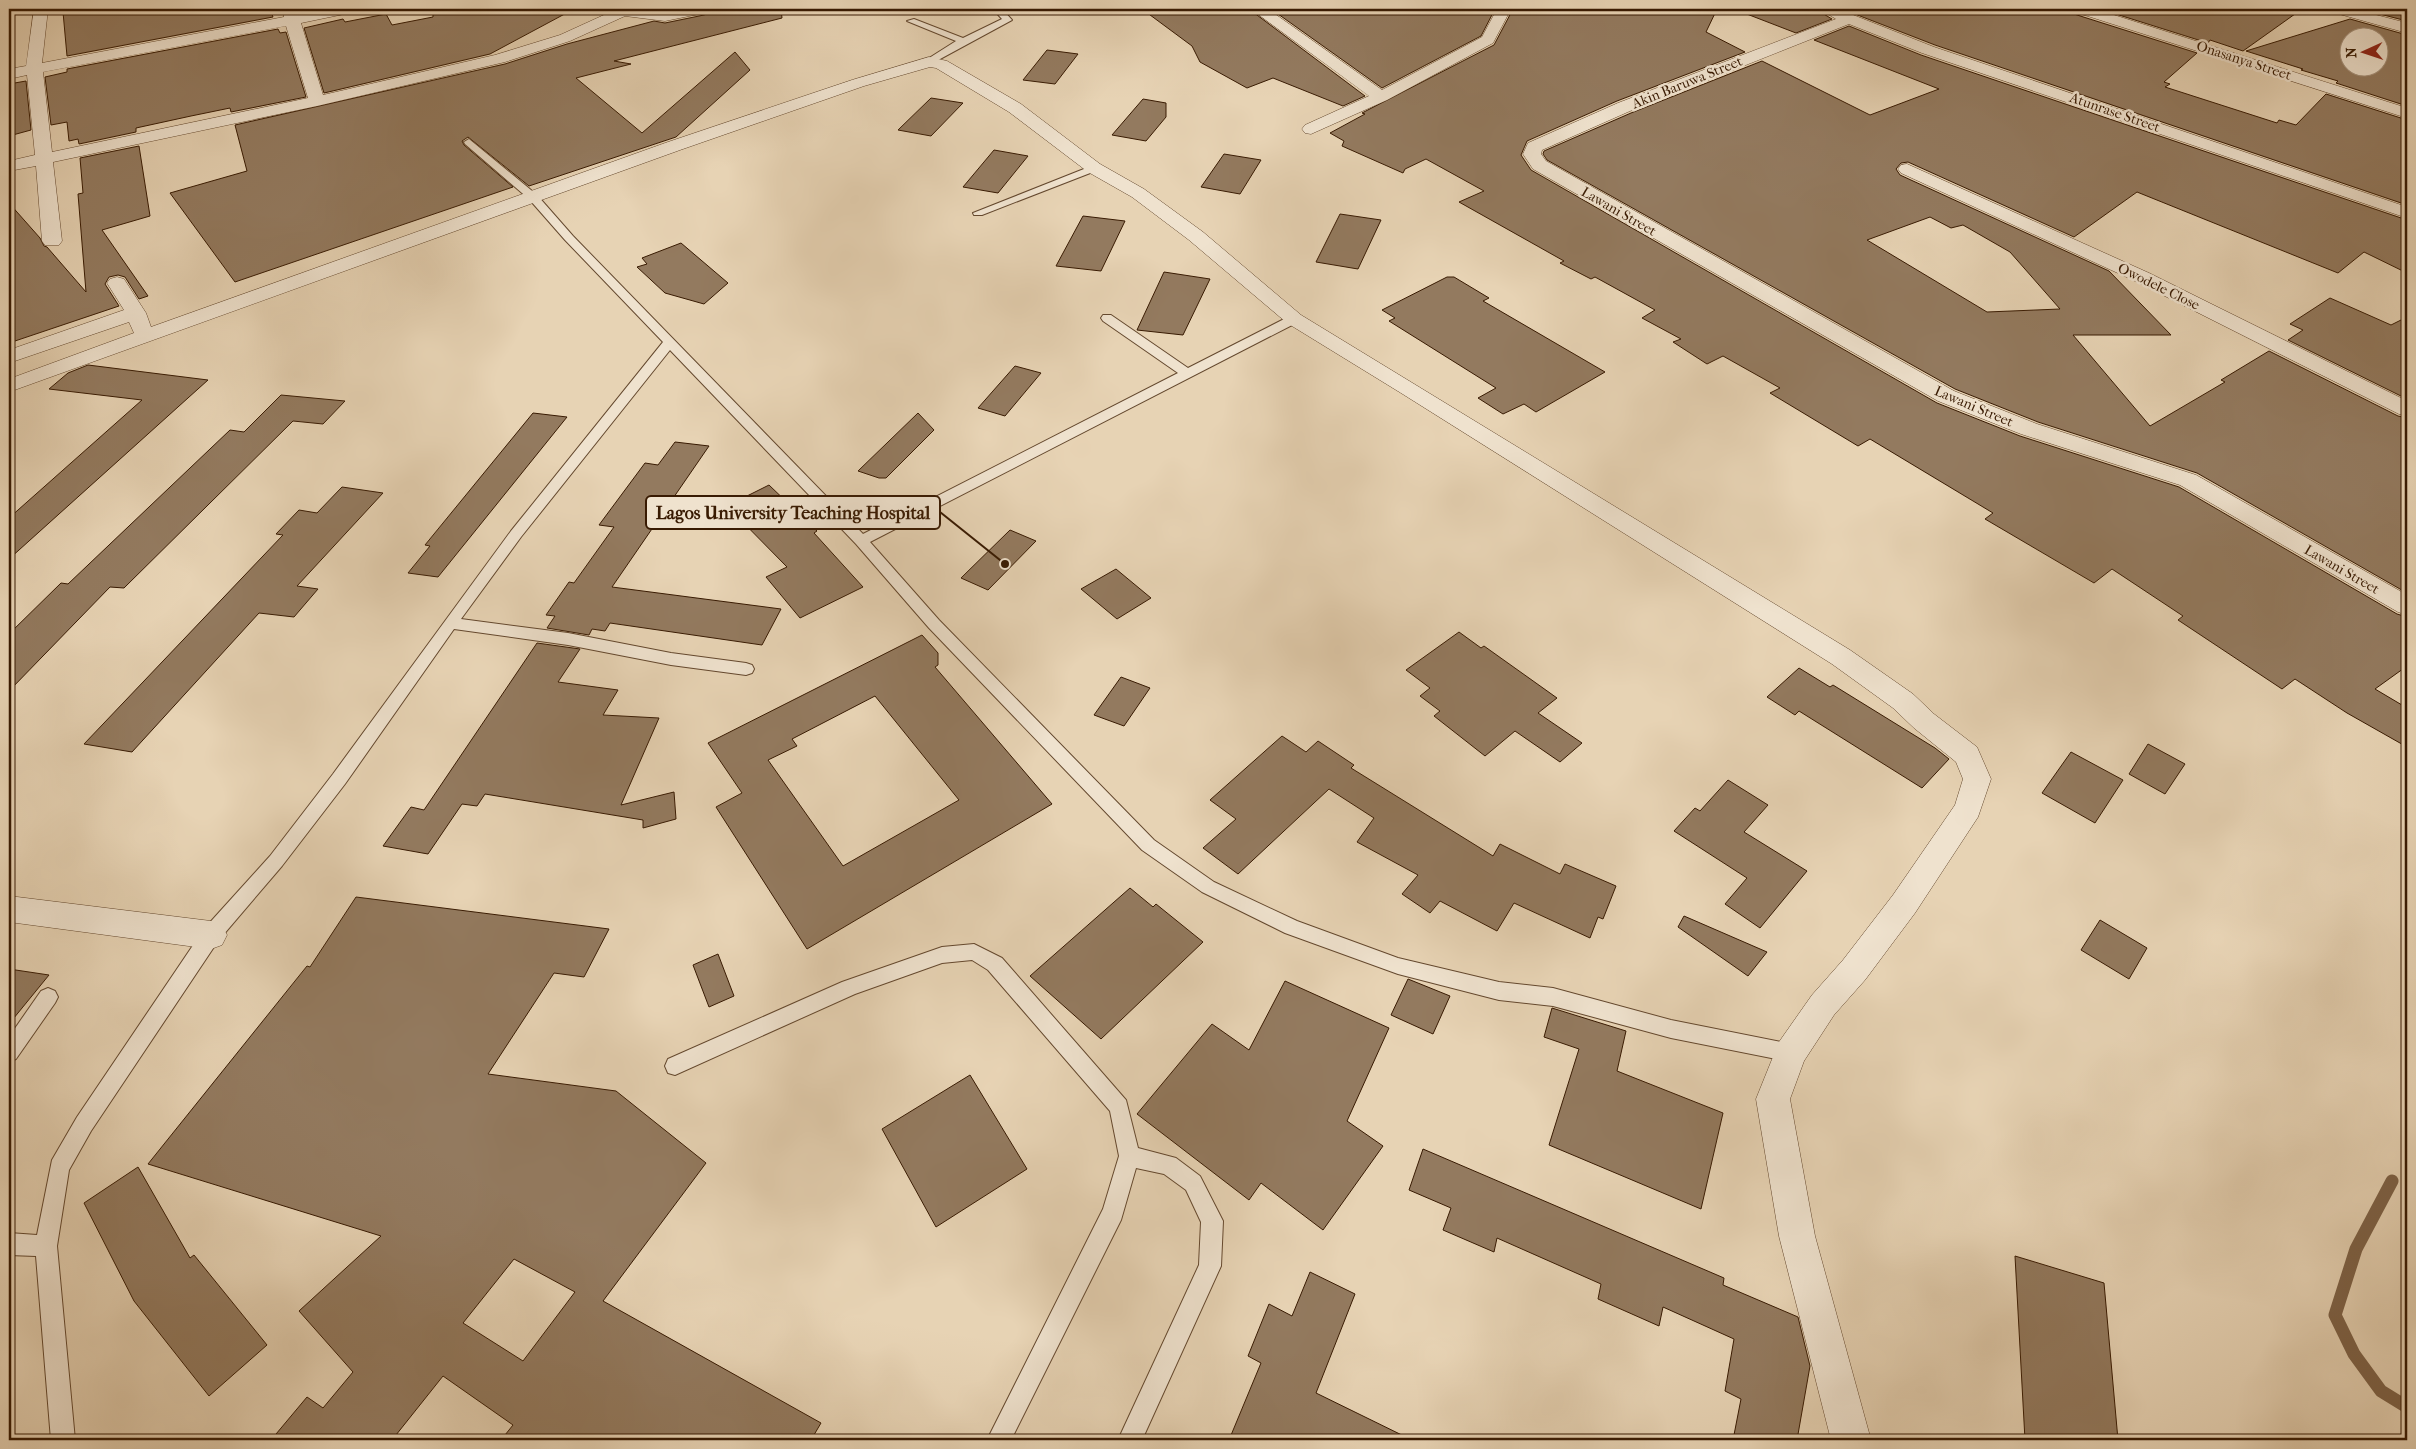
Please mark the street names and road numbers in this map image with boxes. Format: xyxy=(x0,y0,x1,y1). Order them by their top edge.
street label: Onasanya Street xyxy=(2194,37,2293,84)
street label: Akin Baruwa Street xyxy=(1629,53,1745,113)
street label: Atunrase Street xyxy=(2066,89,2162,136)
street label: Lawani Street xyxy=(1578,183,1659,240)
street label: Owodele Close xyxy=(2115,259,2203,314)
street label: Lawani Street xyxy=(1932,382,2016,431)
street label: Lawani Street xyxy=(2301,541,2382,598)

